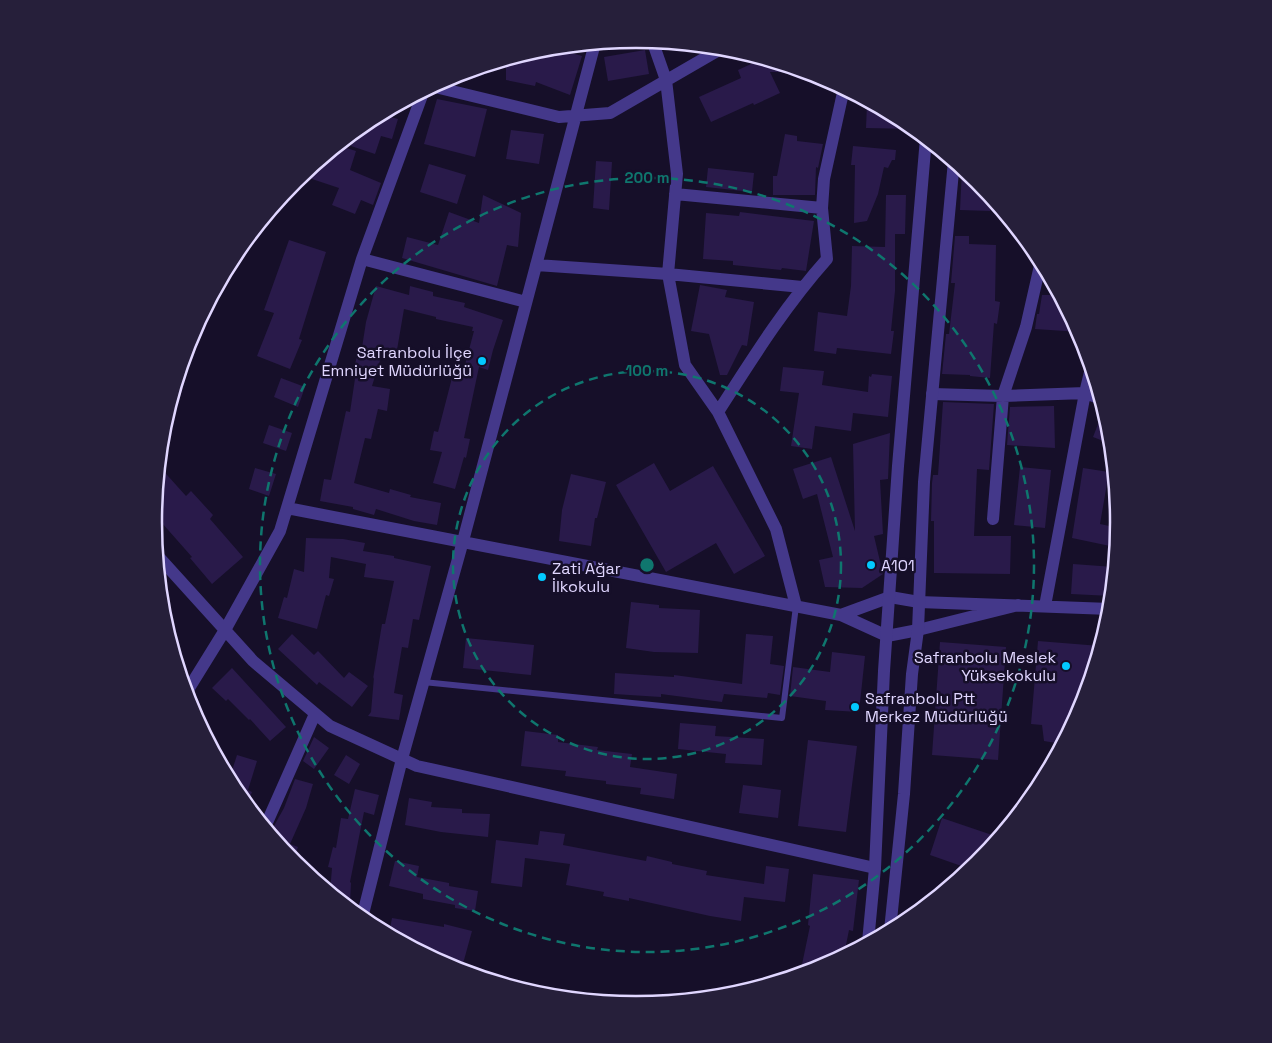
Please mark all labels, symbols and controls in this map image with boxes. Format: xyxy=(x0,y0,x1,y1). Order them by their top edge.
text: 200 m xyxy=(625,168,669,187)
place label: Safranbolu İlçe Emniyet Müdürlüğü xyxy=(322,342,472,381)
marker: Safranbolu İlçe Emniyet Müdürlüğü xyxy=(476,355,488,367)
text: 100 m xyxy=(626,361,668,380)
place label: A101 xyxy=(881,555,915,576)
centre of rings xyxy=(638,556,656,574)
place label: Zati Ağar İlkokulu xyxy=(552,558,621,597)
marker: A101 xyxy=(865,559,877,571)
marker: Zati Ağar İlkokulu xyxy=(536,571,548,583)
place label: Safranbolu Meslek Yüksekokulu xyxy=(914,647,1056,686)
marker: Safranbolu Meslek Yüksekokulu xyxy=(1060,660,1072,672)
place label: Safranbolu Ptt Merkez Müdürlüğü xyxy=(865,688,1008,727)
marker: Safranbolu Ptt Merkez Müdürlüğü xyxy=(849,701,861,713)

